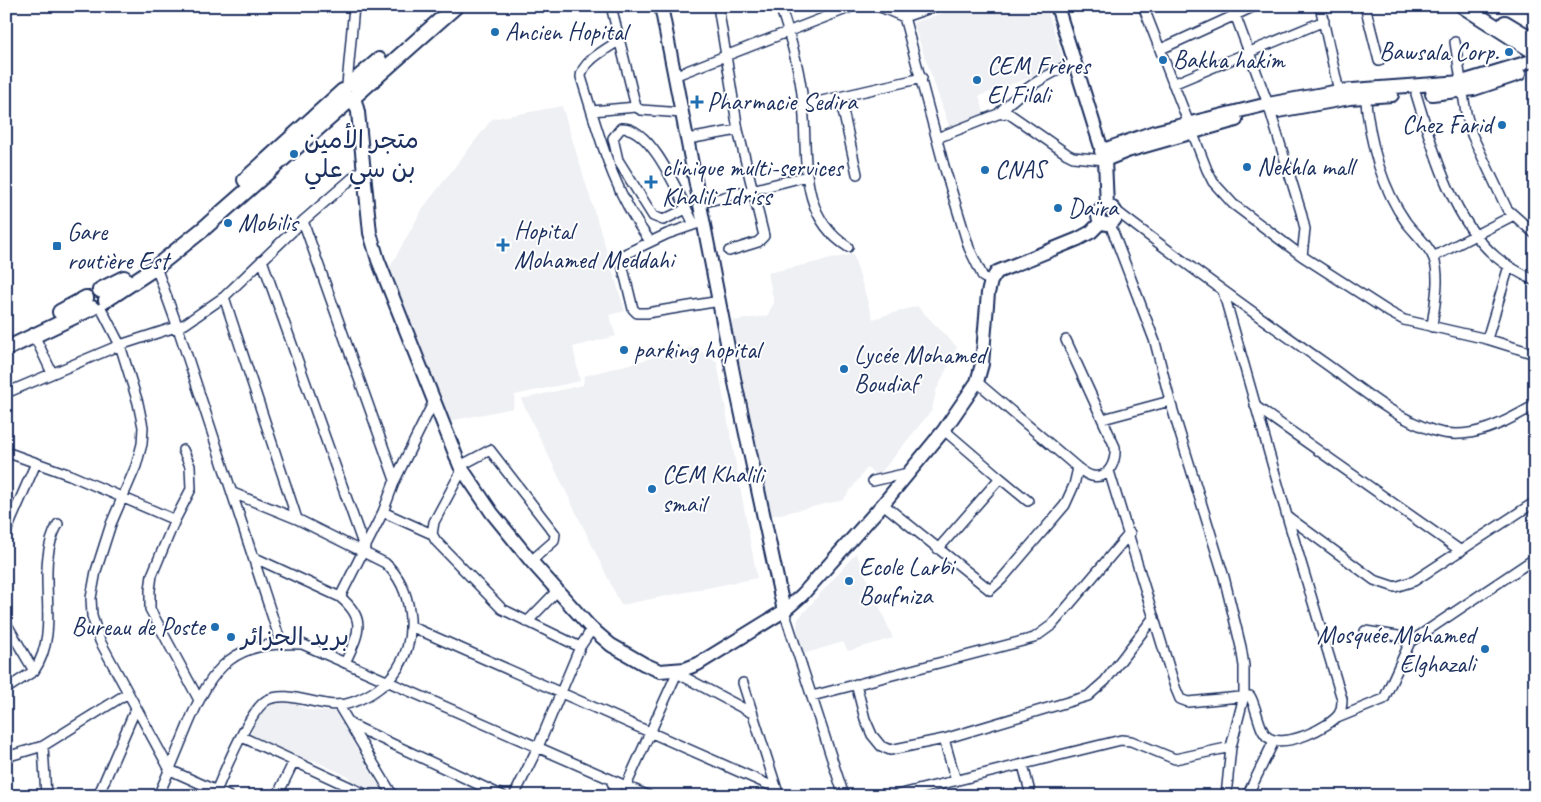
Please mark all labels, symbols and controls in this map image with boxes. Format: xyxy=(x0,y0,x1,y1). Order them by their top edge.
place label: Ancien Hopital xyxy=(505,16,632,48)
marker: Ancien Hopital xyxy=(489,26,501,38)
place label: Bawsala Corp. xyxy=(1379,36,1499,68)
place label: Bakha hakim xyxy=(1173,44,1286,76)
marker: Bawsala Corp. xyxy=(1503,46,1515,58)
place label: CEM Frères El Filali xyxy=(987,50,1092,111)
marker: Bakha hakim xyxy=(1157,54,1169,66)
marker: CEM Frères El Filali xyxy=(971,74,983,86)
place label: Pharmacie Sedira xyxy=(707,86,859,118)
marker: Pharmacie Sedira xyxy=(691,96,703,108)
place label: Chez Farid xyxy=(1402,109,1496,141)
marker: Chez Farid xyxy=(1496,119,1508,131)
place label: متجر الأمين بن سي علي xyxy=(304,122,419,190)
marker: متجر الأمين بن سي علي xyxy=(288,148,300,160)
place label: Nekhla mall xyxy=(1257,151,1359,183)
place label: clinique multi-services Khalili Idriss xyxy=(662,152,845,213)
place label: CNAS xyxy=(995,154,1049,186)
marker: Nekhla mall xyxy=(1241,161,1253,173)
marker: CNAS xyxy=(979,164,991,176)
marker: clinique multi-services Khalili Idriss xyxy=(644,175,658,189)
place label: Daïra xyxy=(1068,192,1120,224)
marker: Daïra xyxy=(1052,202,1064,214)
place label: Mobilis xyxy=(238,207,300,239)
place label: Hopital Mohamed Meddahi xyxy=(514,215,677,276)
place label: Gare routière Est xyxy=(67,216,172,277)
marker: Mobilis xyxy=(222,217,234,229)
marker: Hopital Mohamed Meddahi xyxy=(496,238,510,252)
marker: Gare routière Est xyxy=(51,240,63,252)
place label: parking hopital xyxy=(634,334,765,366)
place label: Lycée Mohamed Boudiaf xyxy=(854,339,989,400)
marker: parking hopital xyxy=(618,344,630,356)
marker: Lycée Mohamed Boudiaf xyxy=(838,363,850,375)
place label: CEM Khalili smail xyxy=(662,459,767,520)
marker: CEM Khalili smail xyxy=(646,483,658,495)
place label: Ecole Larbi Boufniza xyxy=(859,551,957,612)
marker: Ecole Larbi Boufniza xyxy=(843,575,855,587)
place label: Bureau de Poste xyxy=(71,611,207,643)
place label: Mosquée Mohamed Elghazali xyxy=(1317,619,1478,680)
marker: Bureau de Poste xyxy=(209,621,221,633)
place label: بريد الجزائر xyxy=(239,621,349,653)
marker: بريد الجزائر xyxy=(225,631,237,643)
marker: Mosquée Mohamed Elghazali xyxy=(1479,643,1491,655)

